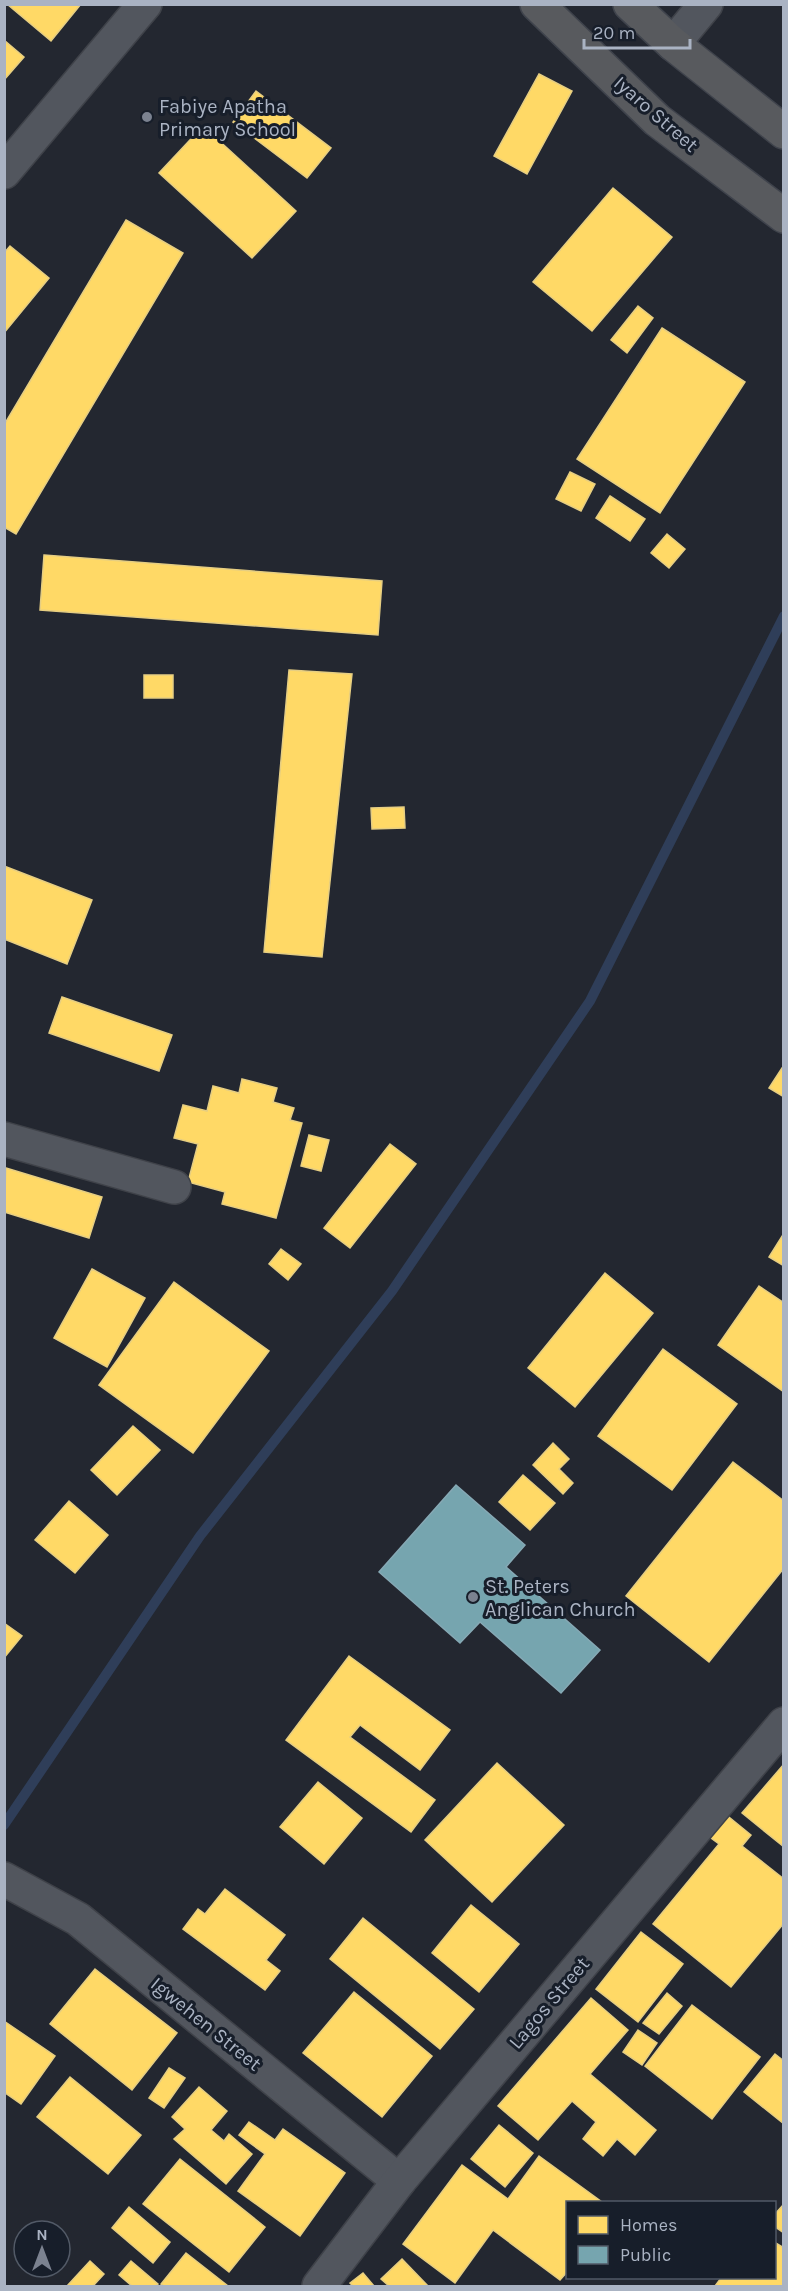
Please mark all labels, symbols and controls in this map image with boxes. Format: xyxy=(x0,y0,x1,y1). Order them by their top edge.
scale bar xyxy=(584,12,690,50)
text: 20 m xyxy=(593,22,635,44)
street label: Iyaro Street xyxy=(609,71,703,157)
place label: Fabiye Apatha Primary School xyxy=(159,95,296,141)
marker: Fabiye Apatha Primary School xyxy=(140,110,154,124)
place label: St. Peters Anglican Church xyxy=(485,1575,636,1621)
marker: St. Peters Anglican Church xyxy=(466,1590,480,1604)
street label: Lagos Street xyxy=(504,1952,594,2054)
street label: Igwehen Street xyxy=(146,1972,266,2076)
legend xyxy=(566,2201,776,2279)
text: Homes xyxy=(620,2214,677,2236)
north arrow xyxy=(12,2219,72,2279)
text: N xyxy=(36,2225,48,2244)
text: Public xyxy=(620,2244,671,2266)

